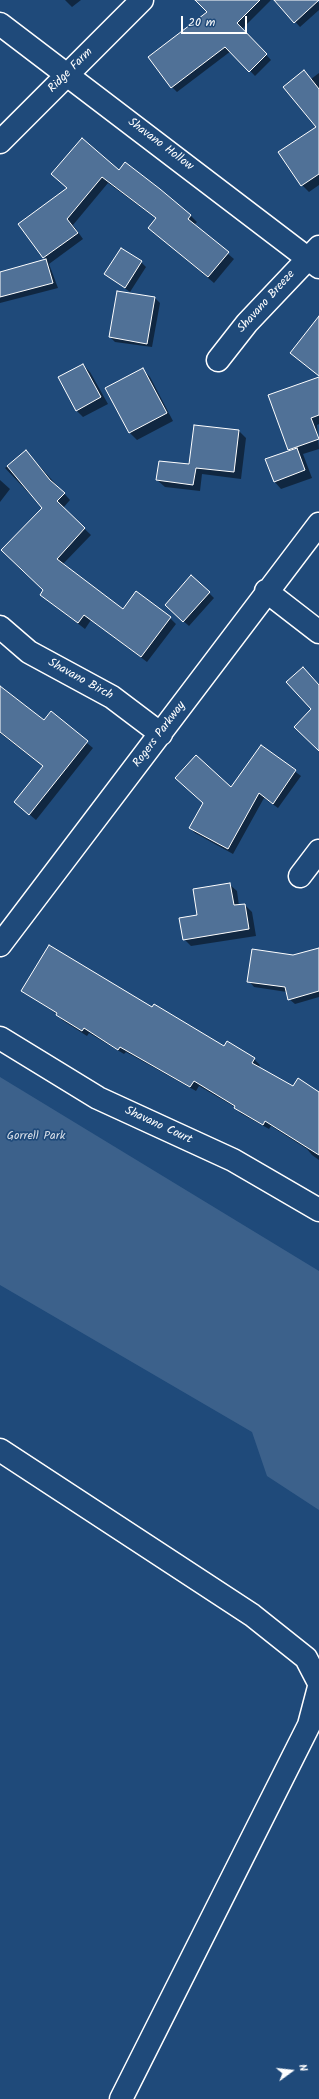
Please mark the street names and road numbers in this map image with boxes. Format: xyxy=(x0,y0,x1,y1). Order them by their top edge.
street label: Ridge Farm xyxy=(46,46,96,96)
street label: Shavano Hollow xyxy=(124,116,196,174)
street label: Shavano Breeze xyxy=(235,268,299,336)
street label: Shavano Birch xyxy=(45,656,115,704)
street label: Rogers Parkway xyxy=(131,699,189,771)
street label: Shavano Court xyxy=(122,1104,194,1148)

